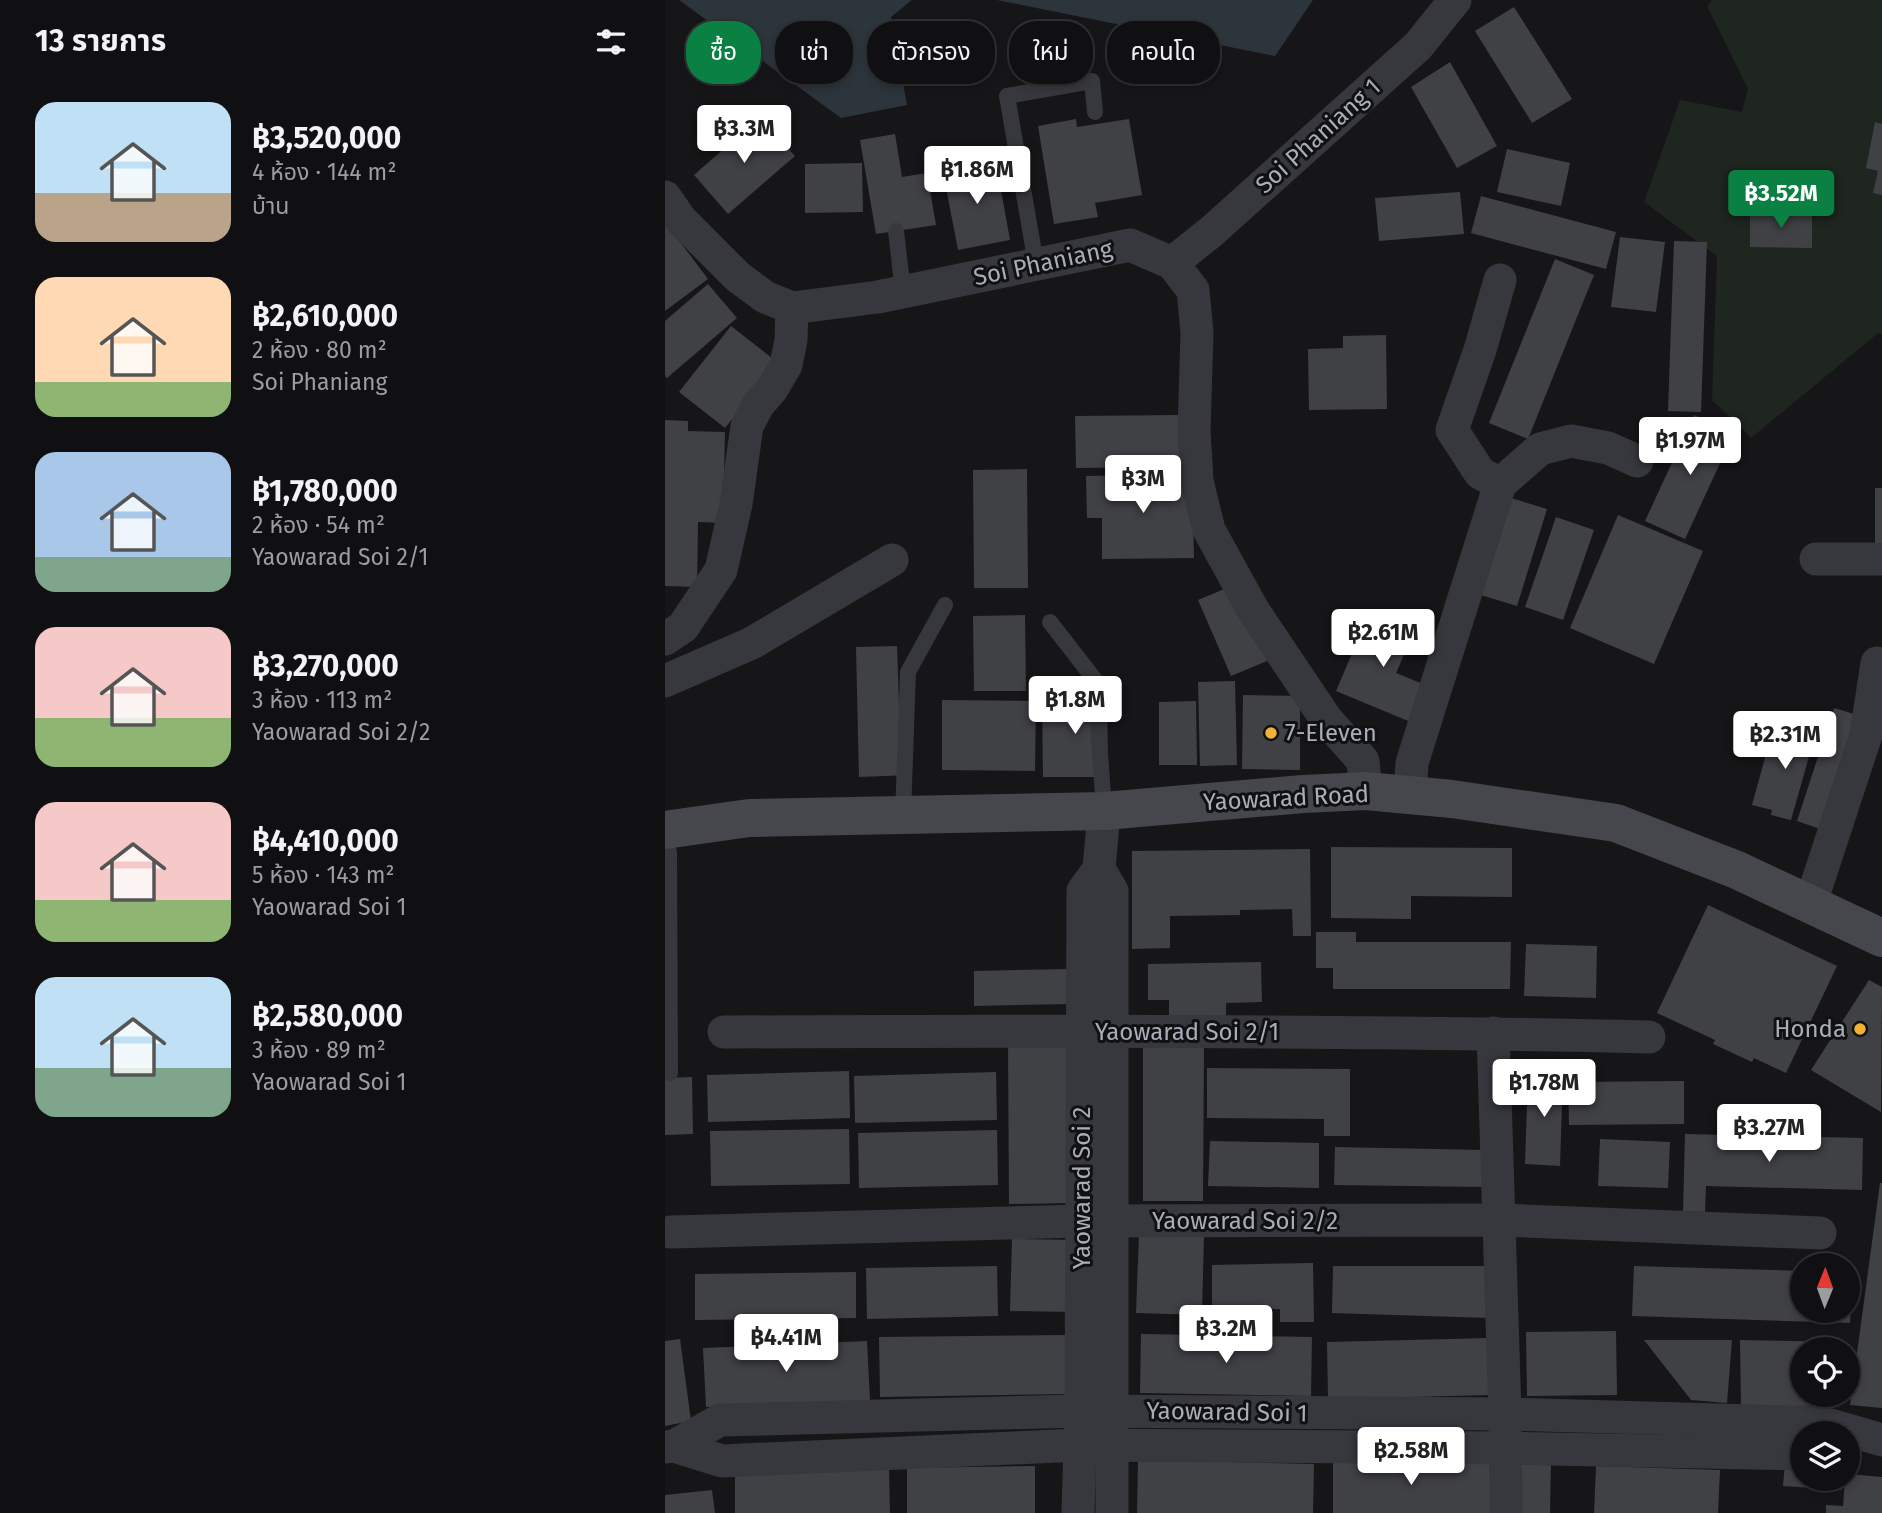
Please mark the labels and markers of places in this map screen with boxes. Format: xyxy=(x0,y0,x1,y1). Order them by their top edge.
pin: ฿3.3M xyxy=(695,106,793,165)
pin: ฿1.86M xyxy=(920,146,1034,206)
pin: ฿3.52M xyxy=(1724,170,1838,230)
pin: ฿1.97M xyxy=(1633,418,1747,477)
pin: ฿3M xyxy=(1109,456,1177,515)
pin: ฿2.61M xyxy=(1326,610,1440,669)
pin: ฿1.8M xyxy=(1026,676,1124,736)
pin: ฿2.31M xyxy=(1728,712,1842,771)
place label: 7-Eleven xyxy=(1285,719,1377,747)
marker: 7-Eleven xyxy=(1263,725,1279,741)
place label: Honda xyxy=(1774,1015,1846,1043)
marker: Honda xyxy=(1852,1021,1868,1037)
pin: ฿1.78M xyxy=(1487,1060,1601,1119)
pin: ฿3.27M xyxy=(1712,1104,1826,1164)
pin: ฿3.2M xyxy=(1177,1306,1275,1365)
pin: ฿4.41M xyxy=(729,1314,843,1374)
pin: ฿2.58M xyxy=(1354,1428,1468,1487)

